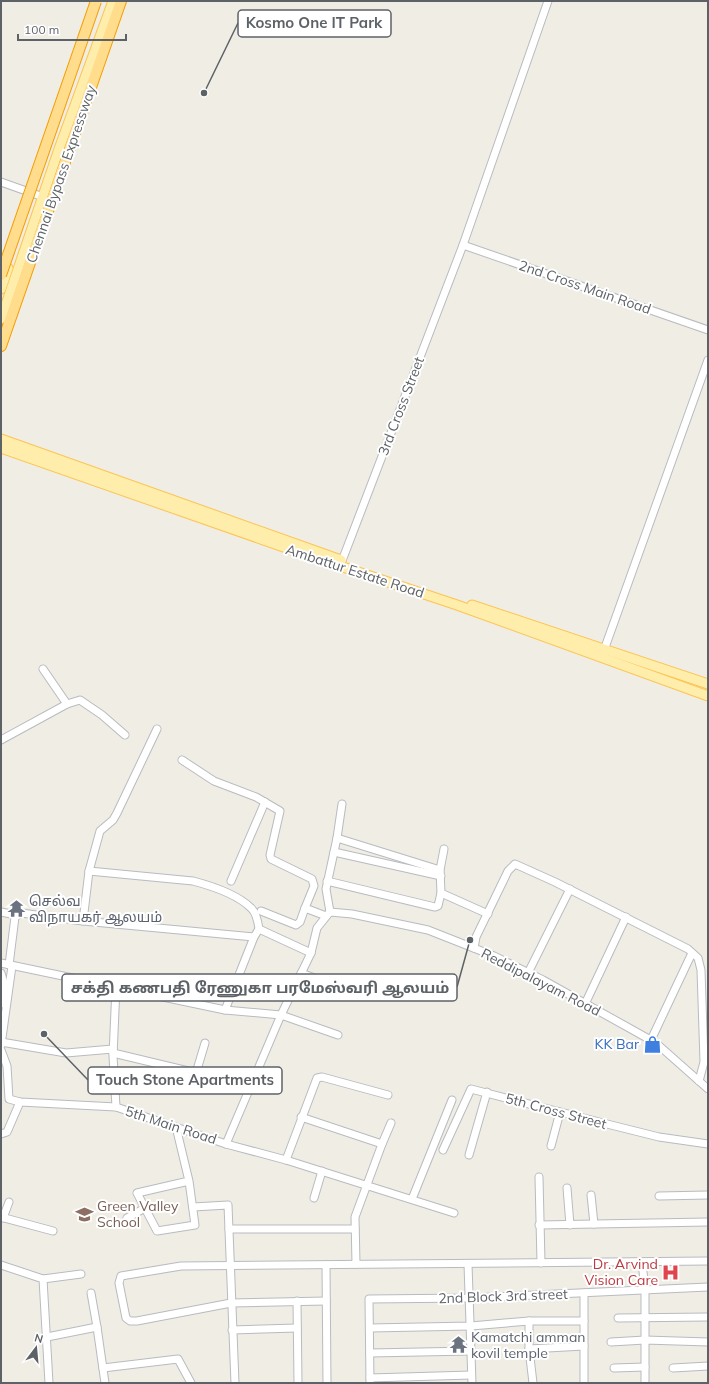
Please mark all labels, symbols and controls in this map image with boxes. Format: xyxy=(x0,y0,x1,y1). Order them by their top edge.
callout: Kosmo One IT Park xyxy=(238,10,391,37)
text: Kosmo One IT Park xyxy=(246,13,383,32)
scale bar xyxy=(18,16,126,42)
text: 100 m xyxy=(24,22,59,37)
street label: Chennai Bypass Expressway xyxy=(22,82,100,265)
street label: 2nd Cross Main Road xyxy=(517,256,653,318)
street label: 3rd Cross Street xyxy=(374,354,428,458)
street label: Ambattur Estate Road xyxy=(283,540,427,602)
place label: செல்வ விநாயகர் ஆலயம் xyxy=(29,892,162,927)
temple icon: செல்வ விநாயகர் ஆலயம் xyxy=(6,899,26,919)
street label: Reddipalayam Road xyxy=(478,944,604,1020)
callout: சக்தி கணபதி ரேணுகா பரமேஸ்வரி ஆலயம் xyxy=(62,974,457,1001)
text: சக்தி கணபதி ரேணுகா பரமேஸ்வரி ஆலயம் xyxy=(71,978,449,998)
shop icon: KK Bar xyxy=(642,1034,662,1054)
place label: KK Bar xyxy=(595,1035,640,1053)
callout: Touch Stone Apartments xyxy=(88,1067,282,1094)
text: Touch Stone Apartments xyxy=(96,1070,274,1089)
street label: 5th Cross Street xyxy=(503,1089,609,1133)
street label: 5th Main Road xyxy=(123,1102,219,1148)
place label: Green Valley School xyxy=(97,1197,179,1231)
school or university icon: Green Valley School xyxy=(74,1204,94,1224)
place label: Dr. Arvind Vision Care xyxy=(584,1255,658,1289)
hospital icon: Dr. Arvind Vision Care xyxy=(661,1262,681,1282)
street label: 2nd Block 3rd street xyxy=(438,1285,568,1307)
north arrow xyxy=(16,1328,56,1368)
place label: Kamatchi amman kovil temple xyxy=(471,1328,586,1362)
text: N xyxy=(33,1331,45,1346)
temple icon: Kamatchi amman kovil temple xyxy=(448,1335,468,1355)

